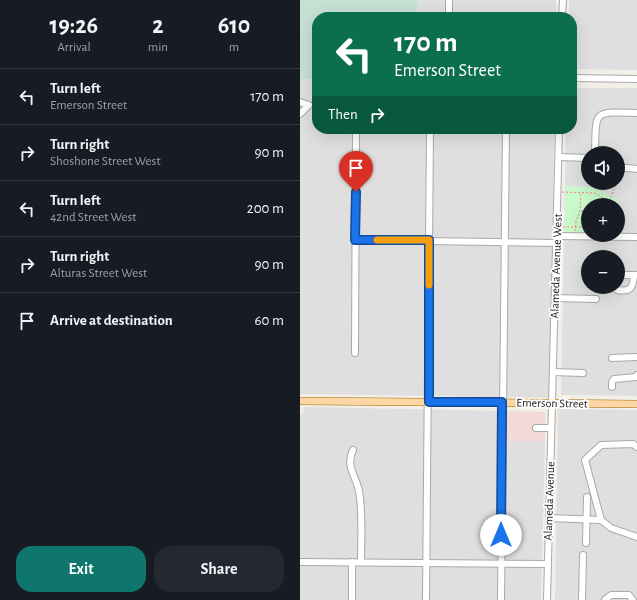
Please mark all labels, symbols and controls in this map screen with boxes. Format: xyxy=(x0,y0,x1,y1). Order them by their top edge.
text: 19:26 xyxy=(50,14,98,38)
text: 2 xyxy=(152,14,164,38)
text: 610 xyxy=(218,14,250,38)
icon: left xyxy=(328,28,380,80)
text: 170 m xyxy=(394,29,458,57)
text: Arrival xyxy=(57,41,91,54)
text: min xyxy=(148,41,168,54)
text: m xyxy=(229,41,239,54)
text: Emerson Street xyxy=(394,62,501,80)
text: Turn left xyxy=(50,81,101,96)
icon: left xyxy=(16,86,38,108)
text: 170 m xyxy=(250,89,284,104)
text: Emerson Street xyxy=(50,99,127,112)
icon: right xyxy=(366,104,388,126)
text: Then xyxy=(328,107,358,122)
text: Turn right xyxy=(50,137,109,152)
icon: right xyxy=(16,142,38,164)
text: 90 m xyxy=(255,145,284,160)
map controls xyxy=(581,146,625,294)
button: sound xyxy=(581,146,625,190)
pin xyxy=(339,151,373,192)
text: Shoshone Street West xyxy=(50,155,161,168)
icon: arrive xyxy=(345,157,367,179)
text: Turn left xyxy=(50,193,101,208)
icon: left xyxy=(16,198,38,220)
button: + xyxy=(581,198,625,242)
text: 200 m xyxy=(247,201,284,216)
text: 42nd Street West xyxy=(50,211,137,224)
street label: Alameda Avenue West xyxy=(548,213,564,319)
text: Turn right xyxy=(50,249,109,264)
button: − xyxy=(581,250,625,294)
icon: right xyxy=(16,254,38,276)
text: 90 m xyxy=(255,257,284,272)
text: Alturas Street West xyxy=(50,267,147,280)
icon: arrive xyxy=(16,310,38,332)
text: Arrive at destination xyxy=(50,313,173,328)
text: 60 m xyxy=(255,313,284,328)
street label: Emerson Street xyxy=(516,396,588,410)
street label: Alameda Avenue xyxy=(542,461,556,541)
position arrow xyxy=(480,514,522,556)
button: Exit xyxy=(16,546,146,592)
button: Share xyxy=(154,546,284,592)

